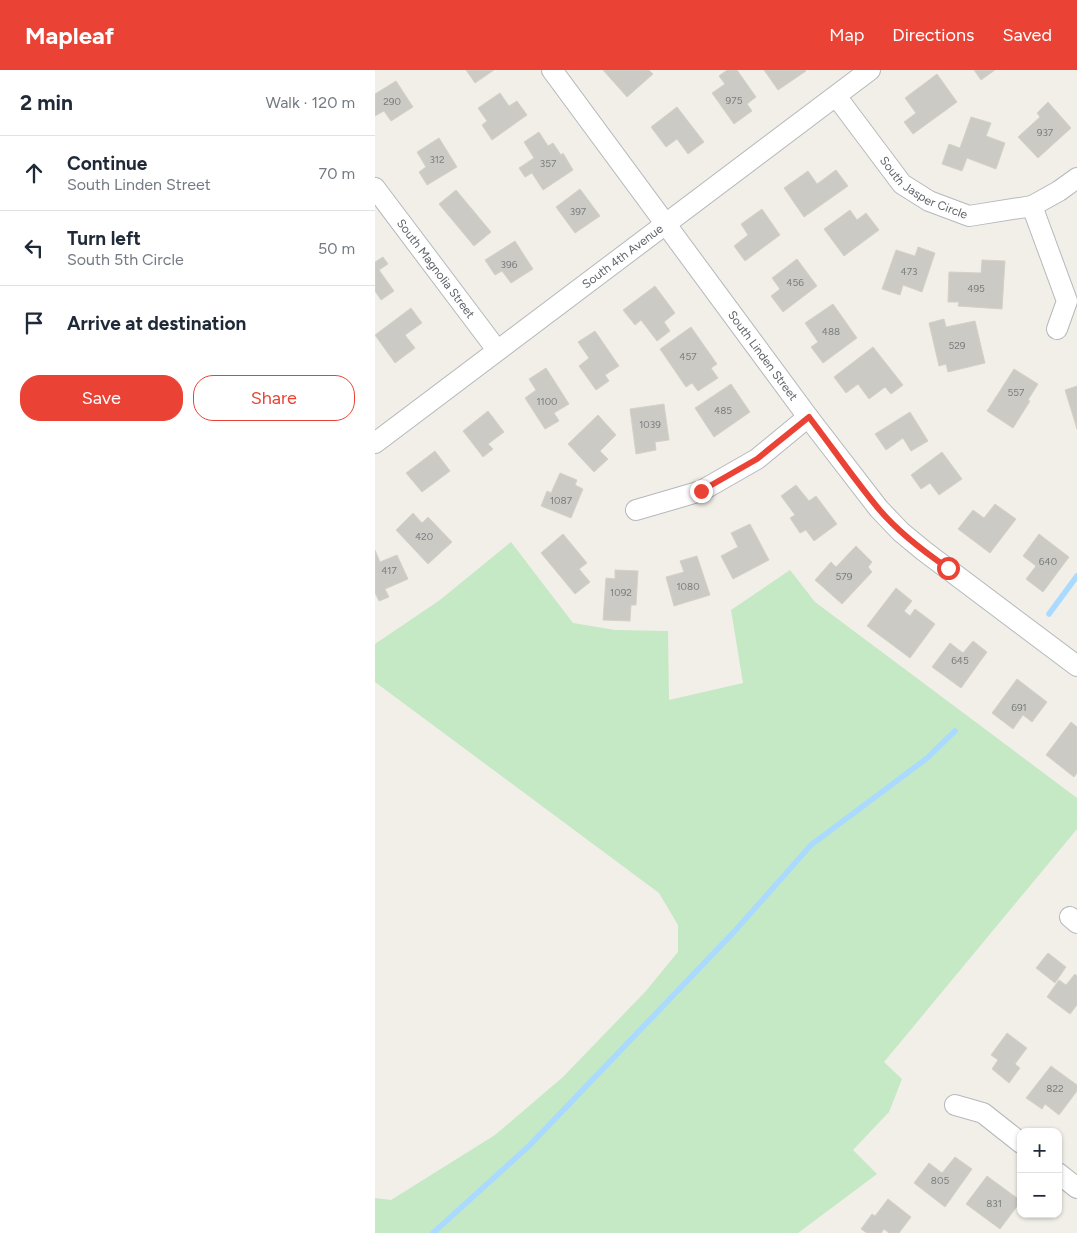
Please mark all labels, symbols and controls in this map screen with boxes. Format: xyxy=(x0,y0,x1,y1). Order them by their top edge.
text: Mapleaf xyxy=(25,21,114,50)
text: Map xyxy=(829,24,864,46)
text: Directions xyxy=(892,24,974,46)
text: Saved xyxy=(1002,24,1052,46)
text: 2 min xyxy=(20,90,73,115)
text: Walk · 120 m xyxy=(266,93,355,112)
house number: 975 xyxy=(726,94,743,107)
house number: 290 xyxy=(383,95,401,108)
house number: 937 xyxy=(1037,126,1054,139)
text: Continue xyxy=(67,152,147,175)
house number: 312 xyxy=(429,153,445,166)
street label: South Jasper Circle xyxy=(877,154,970,222)
house number: 357 xyxy=(540,157,557,170)
icon: ahead xyxy=(20,159,48,187)
text: 70 m xyxy=(319,164,355,183)
text: South Linden Street xyxy=(67,175,211,194)
house number: 397 xyxy=(570,205,587,218)
street label: South Magnolia Street xyxy=(394,216,478,321)
street label: South 4th Avenue xyxy=(579,221,666,291)
text: Turn left xyxy=(67,227,141,250)
icon: left xyxy=(20,234,48,262)
text: 50 m xyxy=(318,239,355,258)
text: South 5th Circle xyxy=(67,250,184,269)
house number: 396 xyxy=(501,258,518,271)
house number: 473 xyxy=(900,265,918,278)
house number: 456 xyxy=(786,276,804,289)
house number: 495 xyxy=(967,282,985,295)
street label: South Linden Street xyxy=(725,308,801,404)
icon: arrive xyxy=(20,309,48,337)
text: Arrive at destination xyxy=(67,312,246,335)
house number: 488 xyxy=(822,325,840,338)
house number: 529 xyxy=(949,339,966,352)
house number: 457 xyxy=(679,350,697,363)
button: Save xyxy=(20,375,183,421)
button: Share xyxy=(193,375,355,421)
house number: 557 xyxy=(1008,386,1025,399)
house number: 1100 xyxy=(536,395,558,408)
house number: 485 xyxy=(714,404,732,417)
house number: 1039 xyxy=(639,418,661,431)
route end xyxy=(690,480,713,503)
house number: 1087 xyxy=(550,494,573,507)
house number: 420 xyxy=(415,530,433,543)
house number: 640 xyxy=(1039,555,1057,568)
route start xyxy=(937,557,960,580)
house number: 417 xyxy=(381,564,397,577)
house number: 579 xyxy=(836,570,853,583)
house number: 1080 xyxy=(676,580,700,593)
house number: 1092 xyxy=(610,586,632,599)
house number: 645 xyxy=(951,654,969,667)
house number: 691 xyxy=(1011,701,1027,714)
house number: 822 xyxy=(1046,1082,1064,1095)
map controls xyxy=(1017,1128,1062,1218)
button: + xyxy=(1017,1128,1062,1173)
button: − xyxy=(1017,1173,1062,1218)
house number: 805 xyxy=(931,1174,949,1187)
house number: 831 xyxy=(986,1197,1002,1210)

